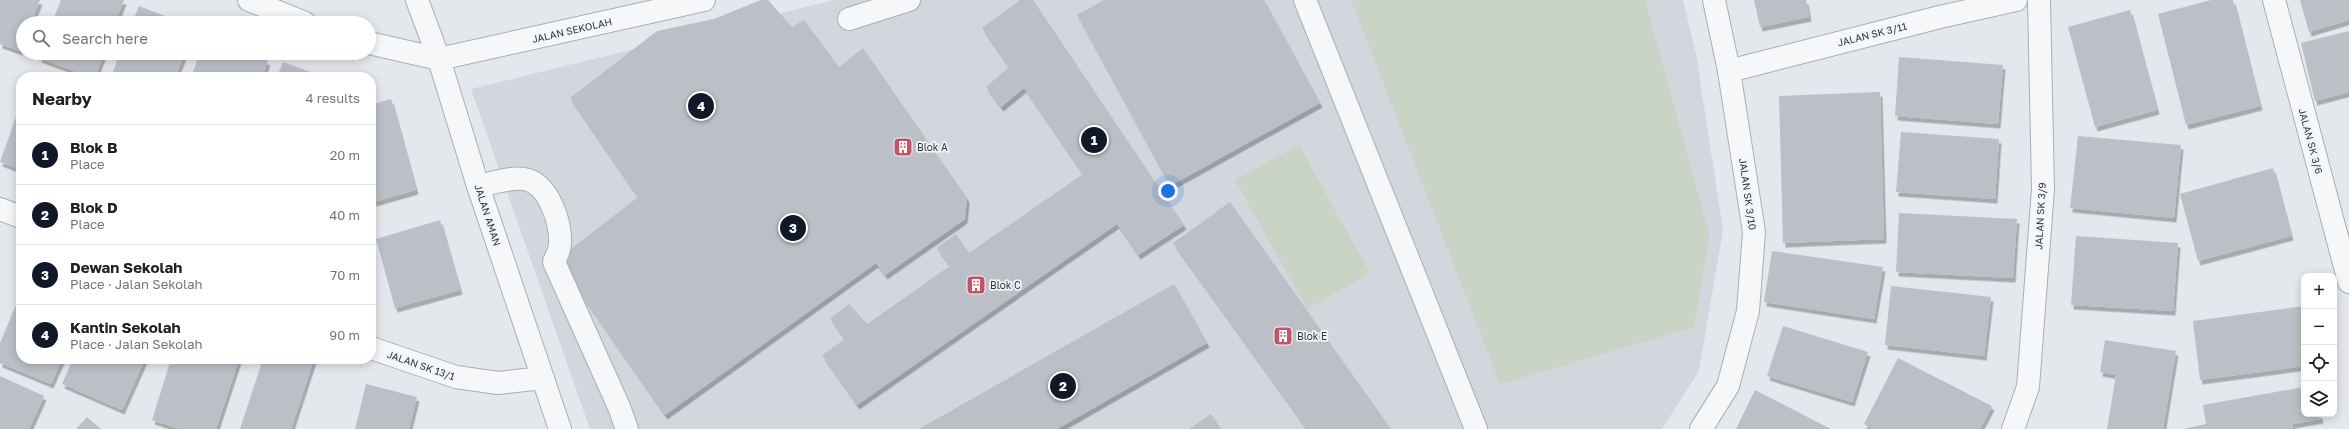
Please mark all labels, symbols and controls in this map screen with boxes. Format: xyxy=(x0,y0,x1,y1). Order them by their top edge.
street label: JALAN SEKOLAH xyxy=(531,15,613,45)
search box xyxy=(16,16,376,60)
street label: JALAN SK 3/11 xyxy=(1836,20,1908,48)
icon: search xyxy=(30,27,52,49)
text: Search here xyxy=(62,29,148,47)
text: Nearby xyxy=(32,88,92,109)
text: 4 results xyxy=(306,90,360,106)
pin: 4 xyxy=(688,91,714,121)
street label: JALAN SK 3/6 xyxy=(2297,107,2325,175)
pin: 1 xyxy=(1081,125,1107,155)
building icon: Blok A xyxy=(892,136,914,158)
text: Blok B xyxy=(70,138,118,156)
place label: Blok A xyxy=(917,141,948,153)
text: 1 xyxy=(42,147,48,163)
text: 20 m xyxy=(330,147,360,163)
text: Place xyxy=(70,156,105,172)
street label: JALAN SK 3/10 xyxy=(1737,157,1759,231)
your location xyxy=(1158,181,1178,201)
street label: JALAN SK 3/9 xyxy=(2032,182,2048,250)
street label: JALAN AMAN xyxy=(472,183,504,247)
text: Blok D xyxy=(70,198,118,216)
text: 2 xyxy=(41,207,49,223)
text: 40 m xyxy=(329,207,360,223)
pin: 3 xyxy=(780,213,806,243)
text: Place xyxy=(70,216,105,232)
text: Dewan Sekolah xyxy=(70,258,182,276)
text: 3 xyxy=(41,267,49,283)
text: 70 m xyxy=(330,267,360,283)
map controls xyxy=(2301,273,2337,417)
button: + xyxy=(2301,273,2337,309)
building icon: Blok C xyxy=(965,274,987,296)
text: Place · Jalan Sekolah xyxy=(70,276,203,292)
place label: Blok C xyxy=(990,279,1021,291)
button: − xyxy=(2301,309,2337,345)
text: Kantin Sekolah xyxy=(70,318,181,336)
building icon: Blok E xyxy=(1272,325,1294,347)
text: 4 xyxy=(41,327,49,343)
text: 90 m xyxy=(329,327,360,343)
place label: Blok E xyxy=(1297,330,1327,342)
text: Place · Jalan Sekolah xyxy=(70,336,203,352)
button: locate xyxy=(2301,345,2337,381)
street label: JALAN SK 13/1 xyxy=(386,348,457,382)
pin: 2 xyxy=(1050,371,1076,401)
button: layers xyxy=(2301,381,2337,417)

